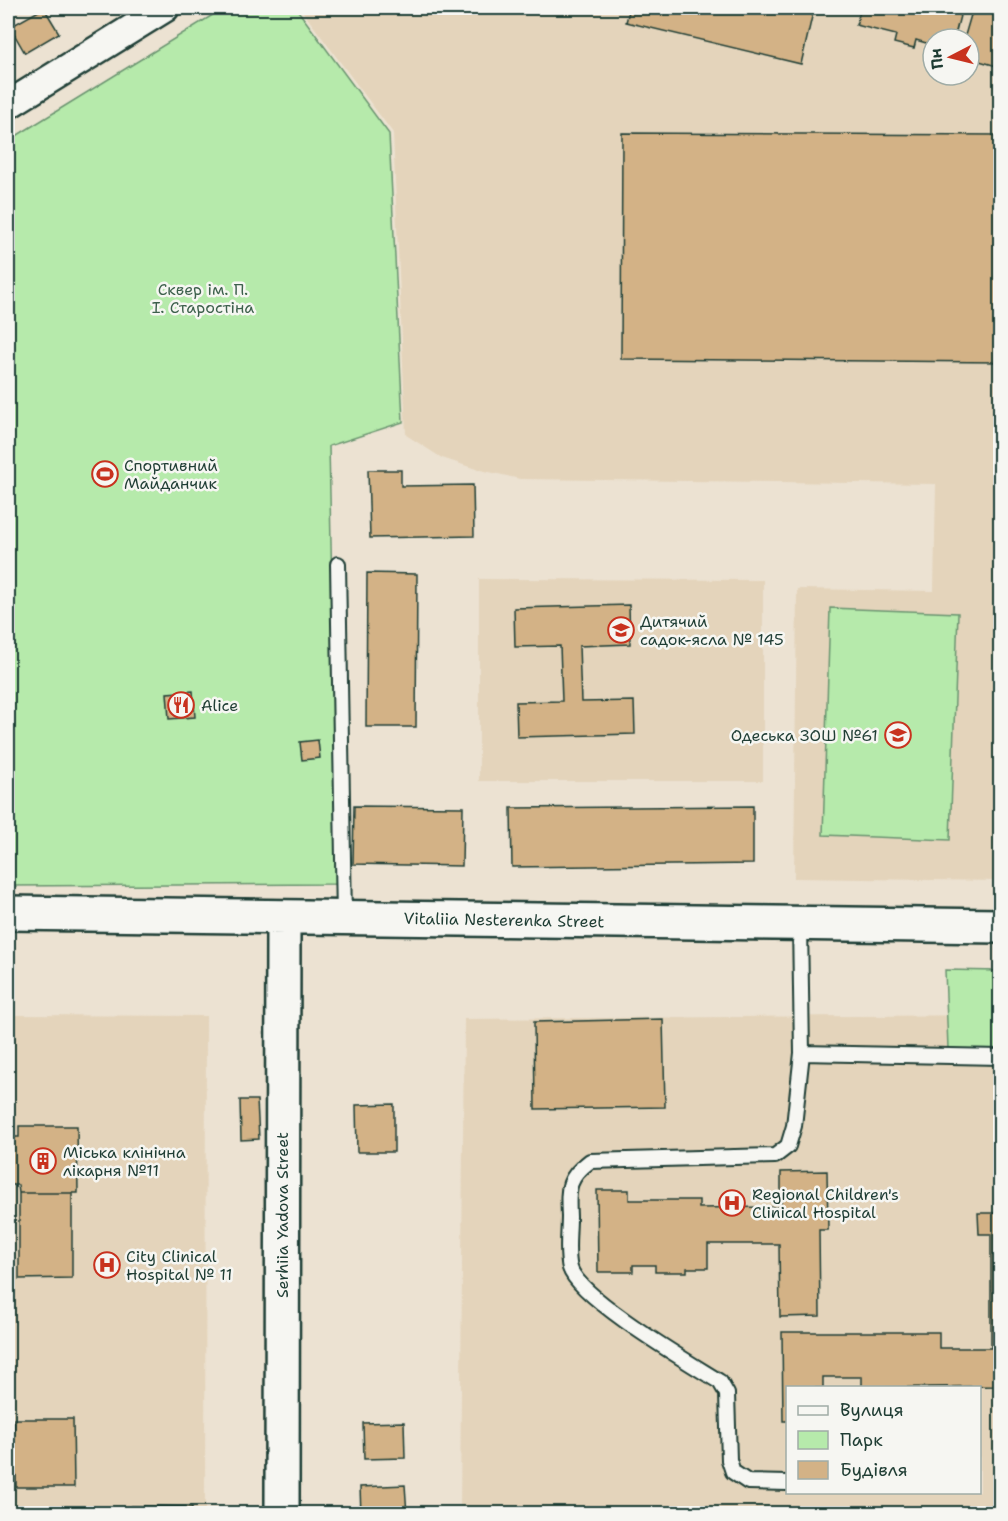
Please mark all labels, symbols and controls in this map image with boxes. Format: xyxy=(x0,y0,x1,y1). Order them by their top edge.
north arrow xyxy=(921,27,981,87)
text: Пн xyxy=(925,47,948,71)
park label: Сквер ім. П. І. Старостіна xyxy=(152,279,254,318)
place label: Спортивний Майданчик xyxy=(124,455,218,494)
sports icon: Спортивний Майданчик xyxy=(90,459,120,489)
place label: Дитячий садок-ясла № 145 xyxy=(640,611,784,650)
school or university icon: Дитячий садок-ясла № 145 xyxy=(606,615,636,645)
restaurant icon: Alice xyxy=(166,690,196,720)
place label: Alice xyxy=(201,695,238,716)
school or university icon: Одеська ЗОШ №61 xyxy=(883,720,913,750)
place label: Одеська ЗОШ №61 xyxy=(731,725,878,746)
street label: Vitaliia Nesterenka Street xyxy=(403,908,605,932)
street label: Serhiia Yadova Street xyxy=(272,1132,293,1298)
place label: Міська клінічна лікарня №11 xyxy=(63,1142,186,1181)
building icon: Міська клінічна лікарня №11 xyxy=(28,1146,58,1176)
place label: Regional Children's Clinical Hospital xyxy=(752,1184,899,1223)
hospital icon: Regional Children's Clinical Hospital xyxy=(717,1188,747,1218)
place label: City Clinical Hospital № 11 xyxy=(126,1246,232,1285)
hospital icon: City Clinical Hospital № 11 xyxy=(92,1250,122,1280)
legend xyxy=(786,1386,981,1494)
text: Вулиця xyxy=(840,1398,904,1422)
text: Парк xyxy=(840,1428,883,1452)
text: Будівля xyxy=(840,1458,908,1482)

